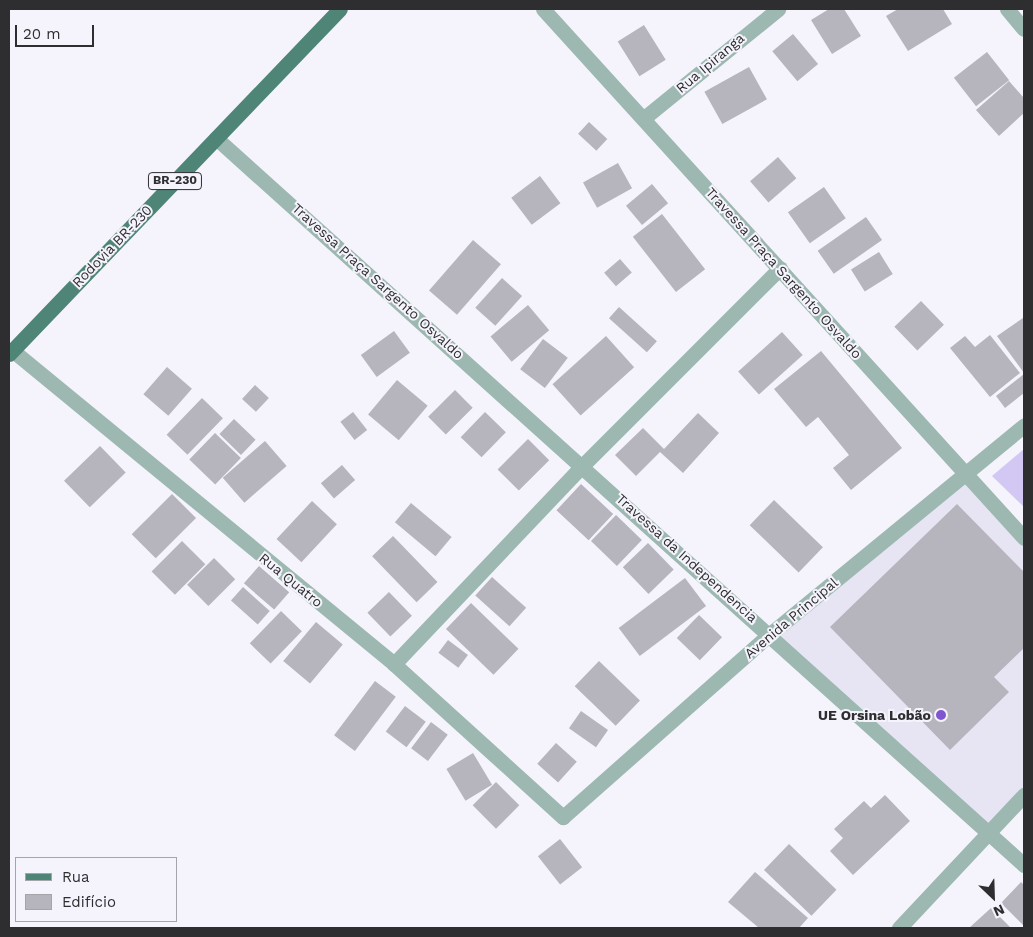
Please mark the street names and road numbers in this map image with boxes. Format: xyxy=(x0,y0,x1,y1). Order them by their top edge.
street label: Rua Ipiranga xyxy=(672,29,748,97)
road number: BR-230 xyxy=(148,172,202,190)
street label: Travessa Praça Sargento Osvaldo xyxy=(702,184,866,362)
street label: Travessa Praça Sargento Osvaldo xyxy=(289,199,467,363)
street label: Rodovia BR-230 xyxy=(68,201,156,291)
street label: Travessa da Independencia xyxy=(613,490,761,626)
street label: Rua Quatro xyxy=(256,549,326,611)
street label: Avenida Principal xyxy=(741,574,841,662)

